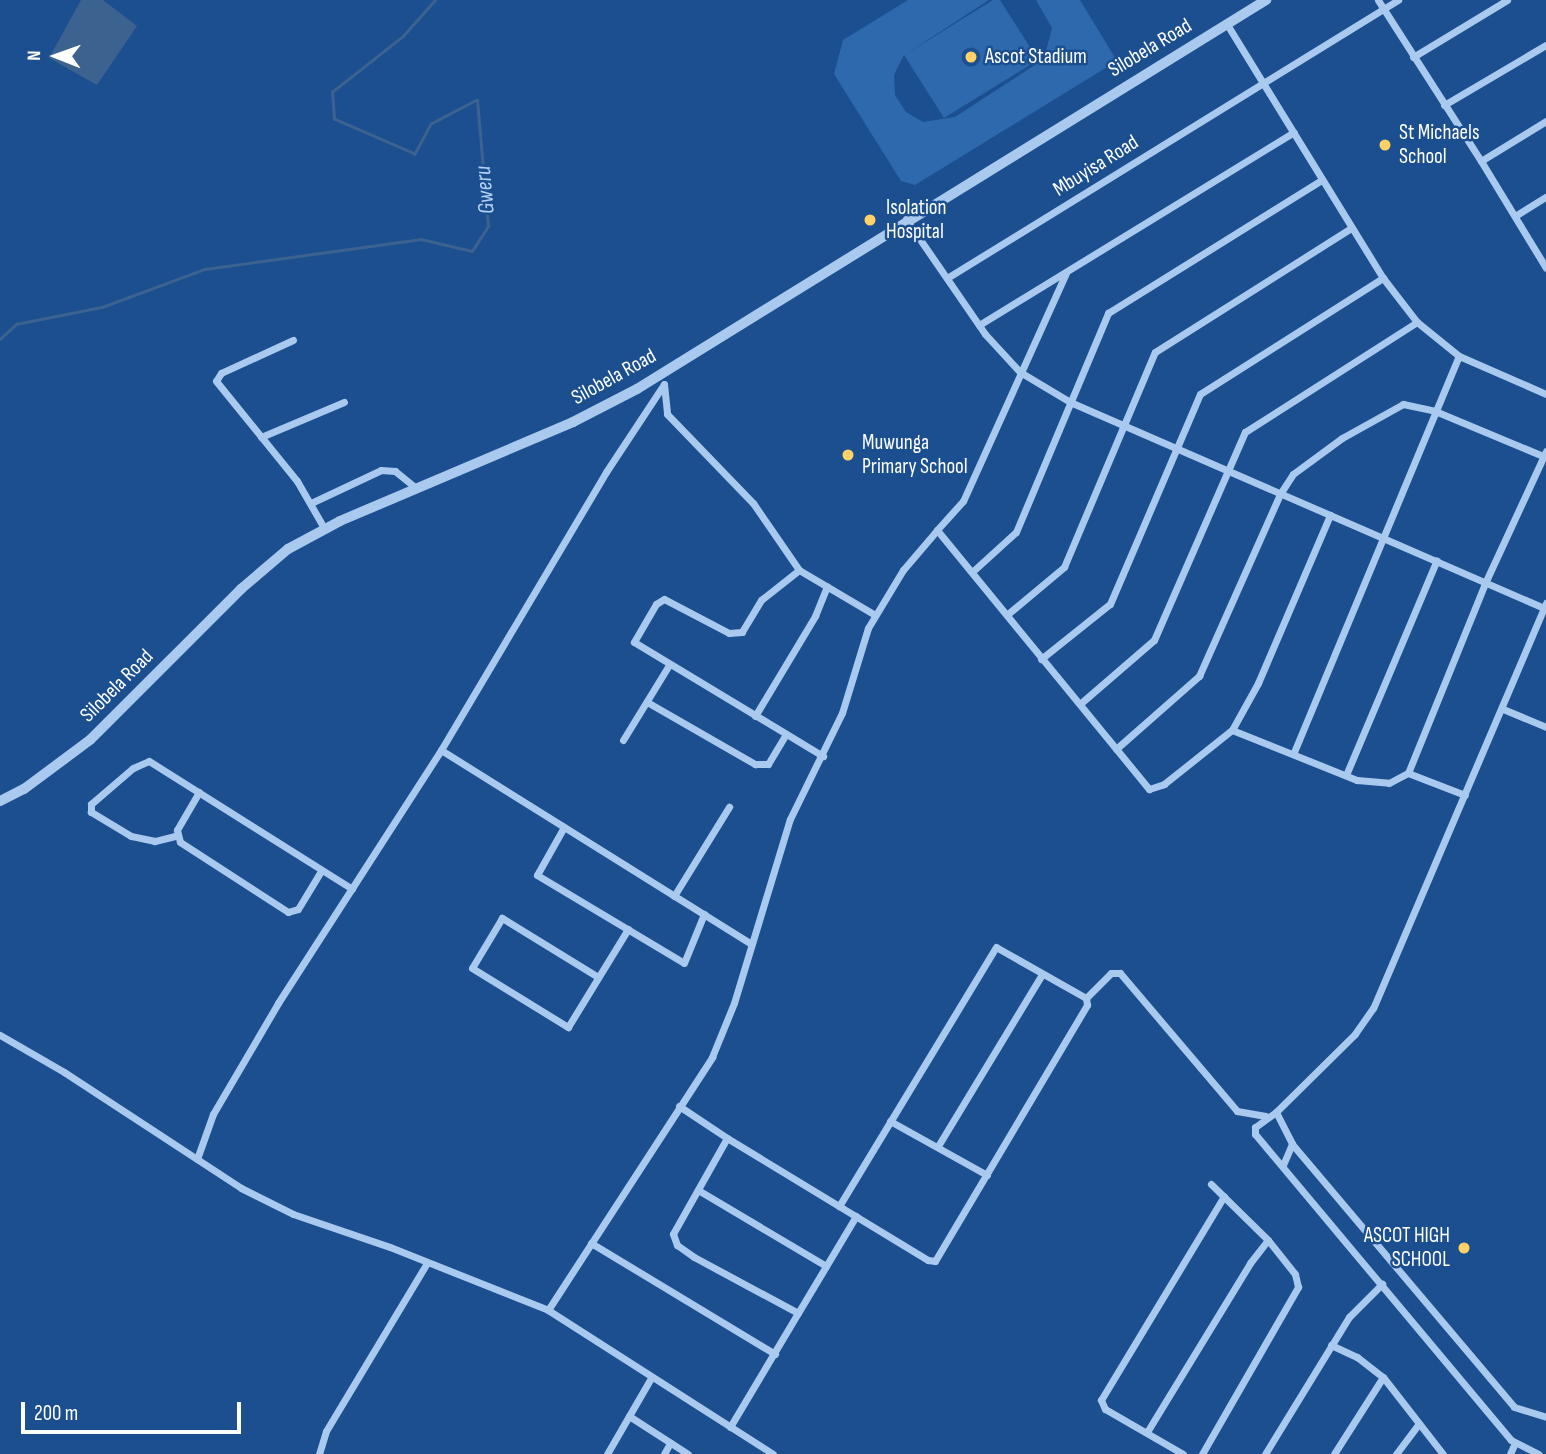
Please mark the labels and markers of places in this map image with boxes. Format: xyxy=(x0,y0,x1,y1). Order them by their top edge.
place label: Ascot Stadium xyxy=(985,44,1087,70)
marker: Ascot Stadium xyxy=(963,49,979,65)
place label: St Michaels School xyxy=(1399,120,1479,170)
marker: St Michaels School xyxy=(1377,137,1393,153)
place label: Isolation Hospital xyxy=(886,195,947,245)
marker: Isolation Hospital xyxy=(860,210,880,230)
place label: Muwunga Primary School xyxy=(862,430,968,480)
marker: Muwunga Primary School xyxy=(840,447,856,463)
place label: ASCOT HIGH SCHOOL xyxy=(1364,1223,1450,1273)
marker: ASCOT HIGH SCHOOL xyxy=(1456,1240,1472,1256)

